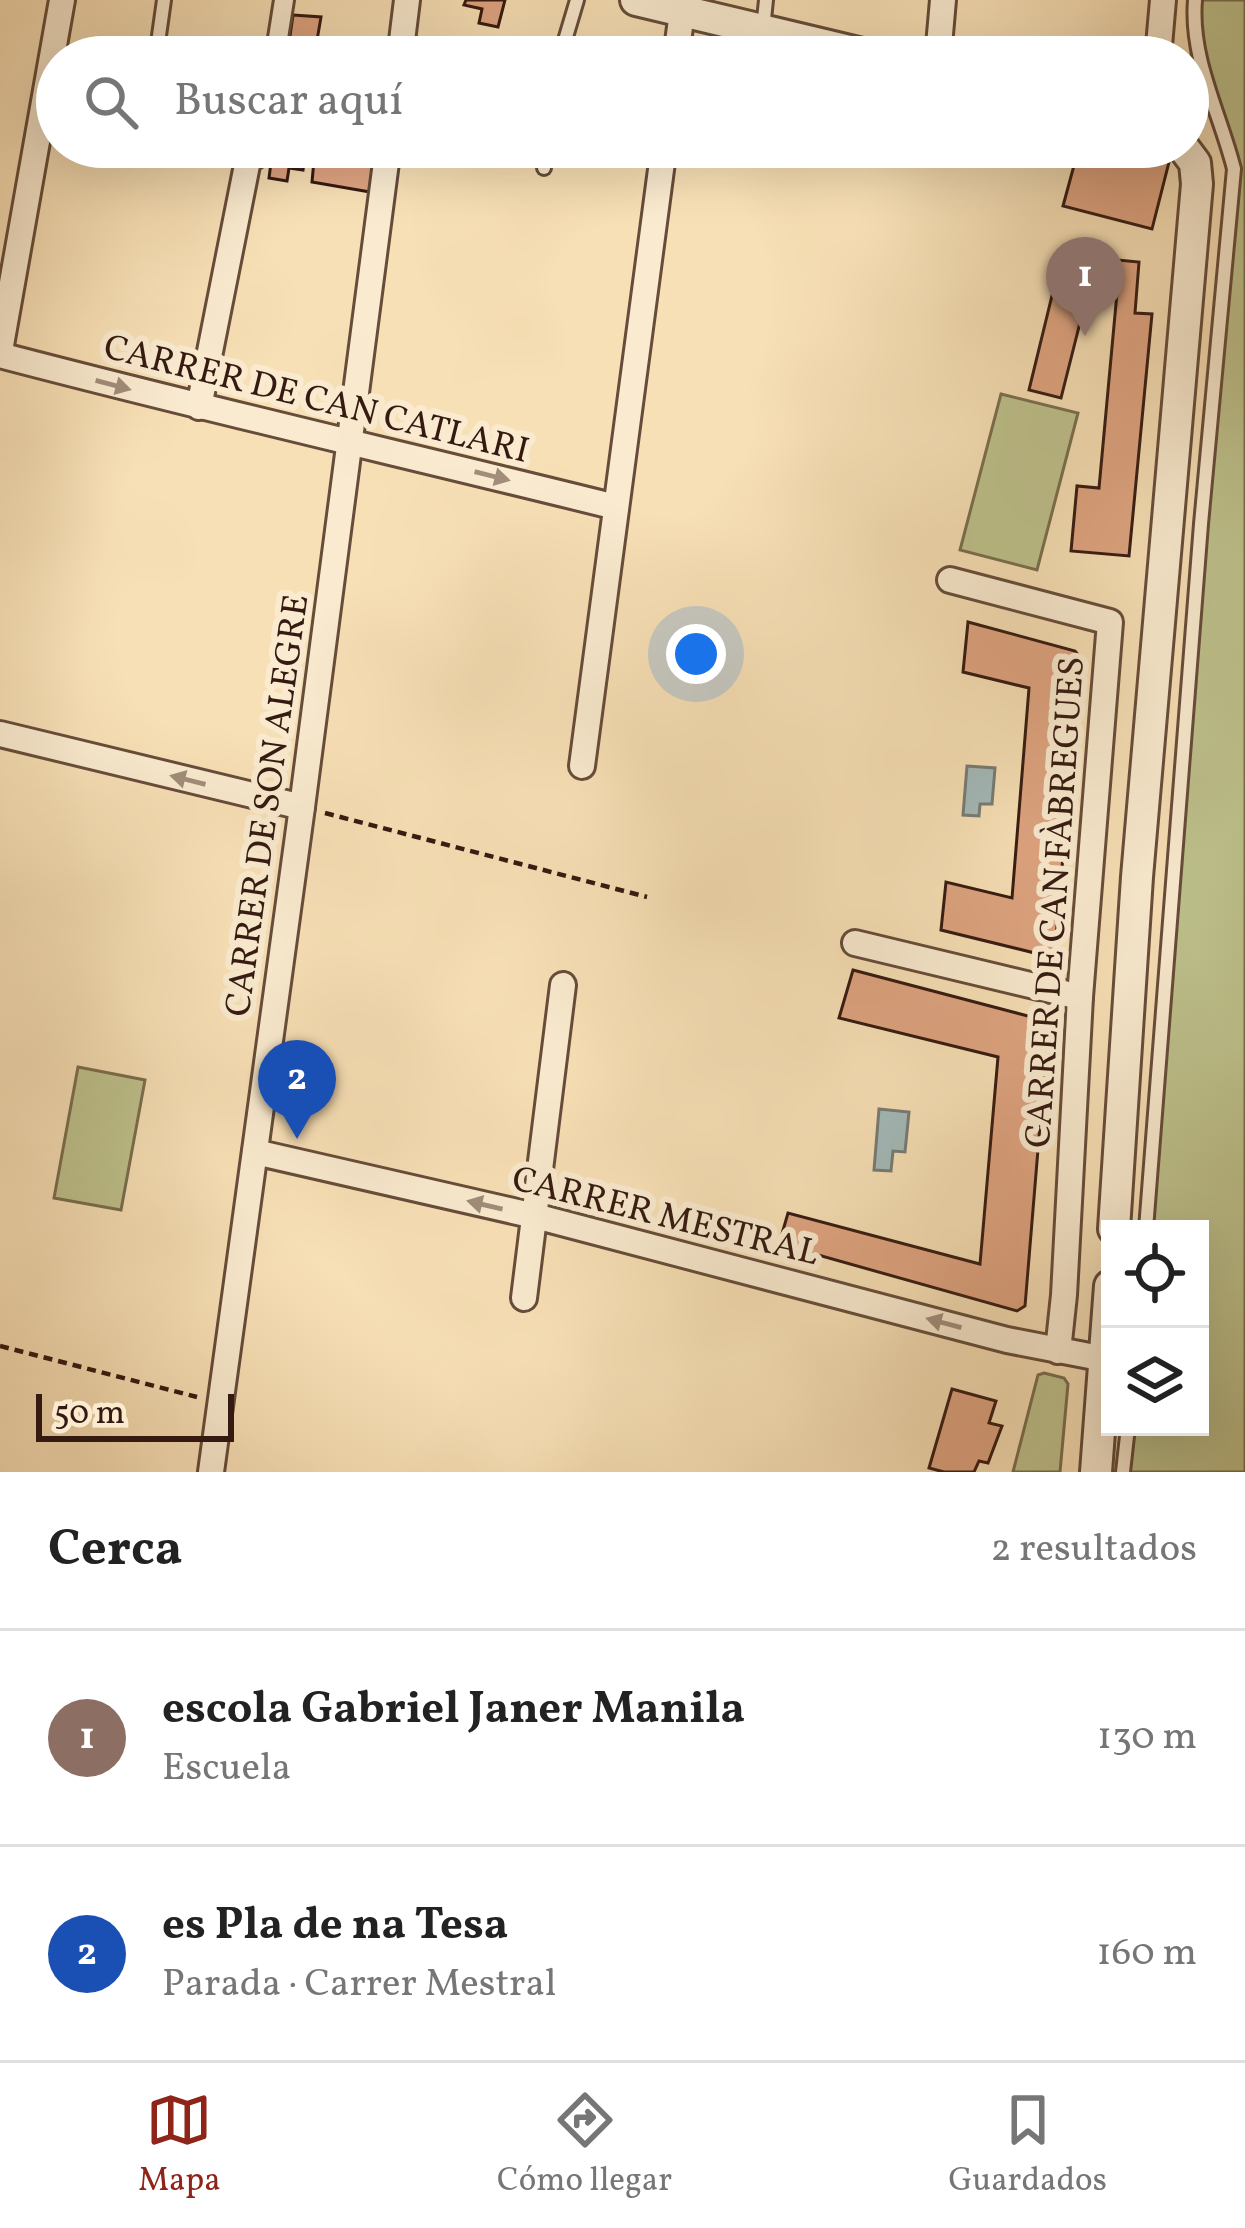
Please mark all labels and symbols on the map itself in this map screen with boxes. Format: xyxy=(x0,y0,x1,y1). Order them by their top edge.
pin: 1 xyxy=(1046,237,1124,336)
street label: CARRER DE CAN CATLARI xyxy=(98,324,534,478)
one-way arrow xyxy=(95,376,132,395)
one-way arrow xyxy=(474,467,511,486)
street label: CARRER DE SON ALEGRE xyxy=(215,591,323,1020)
your location xyxy=(666,624,726,684)
street label: CARRER DE CAN FÀBREGUES xyxy=(1015,655,1099,1150)
one-way arrow xyxy=(169,769,207,788)
pin: 2 xyxy=(258,1040,336,1139)
street label: CARRER MESTRAL xyxy=(506,1156,824,1280)
one-way arrow xyxy=(467,1195,504,1214)
one-way arrow xyxy=(925,1313,962,1332)
scale bar xyxy=(36,1388,234,1441)

